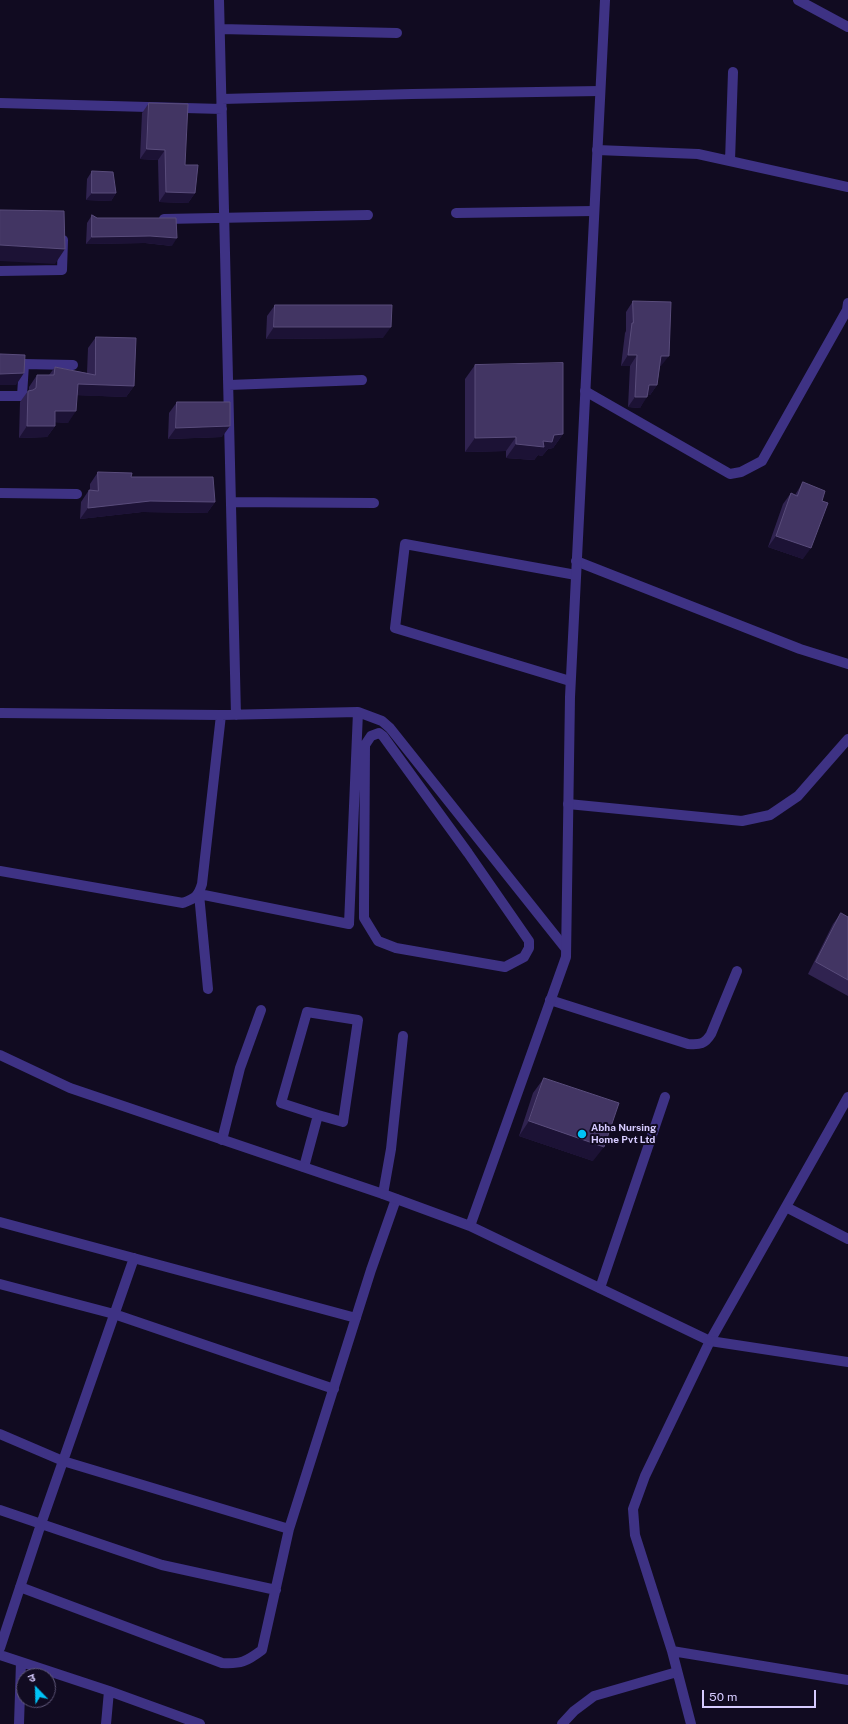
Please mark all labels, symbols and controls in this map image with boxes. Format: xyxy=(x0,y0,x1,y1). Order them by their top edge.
place label: Abha Nursing Home Pvt Ltd xyxy=(591,1122,656,1146)
marker: Abha Nursing Home Pvt Ltd xyxy=(576,1128,588,1140)
north arrow xyxy=(16,1668,56,1708)
text: उ xyxy=(26,1671,37,1685)
scale bar xyxy=(704,1682,818,1708)
text: 50 m xyxy=(709,1690,737,1704)

